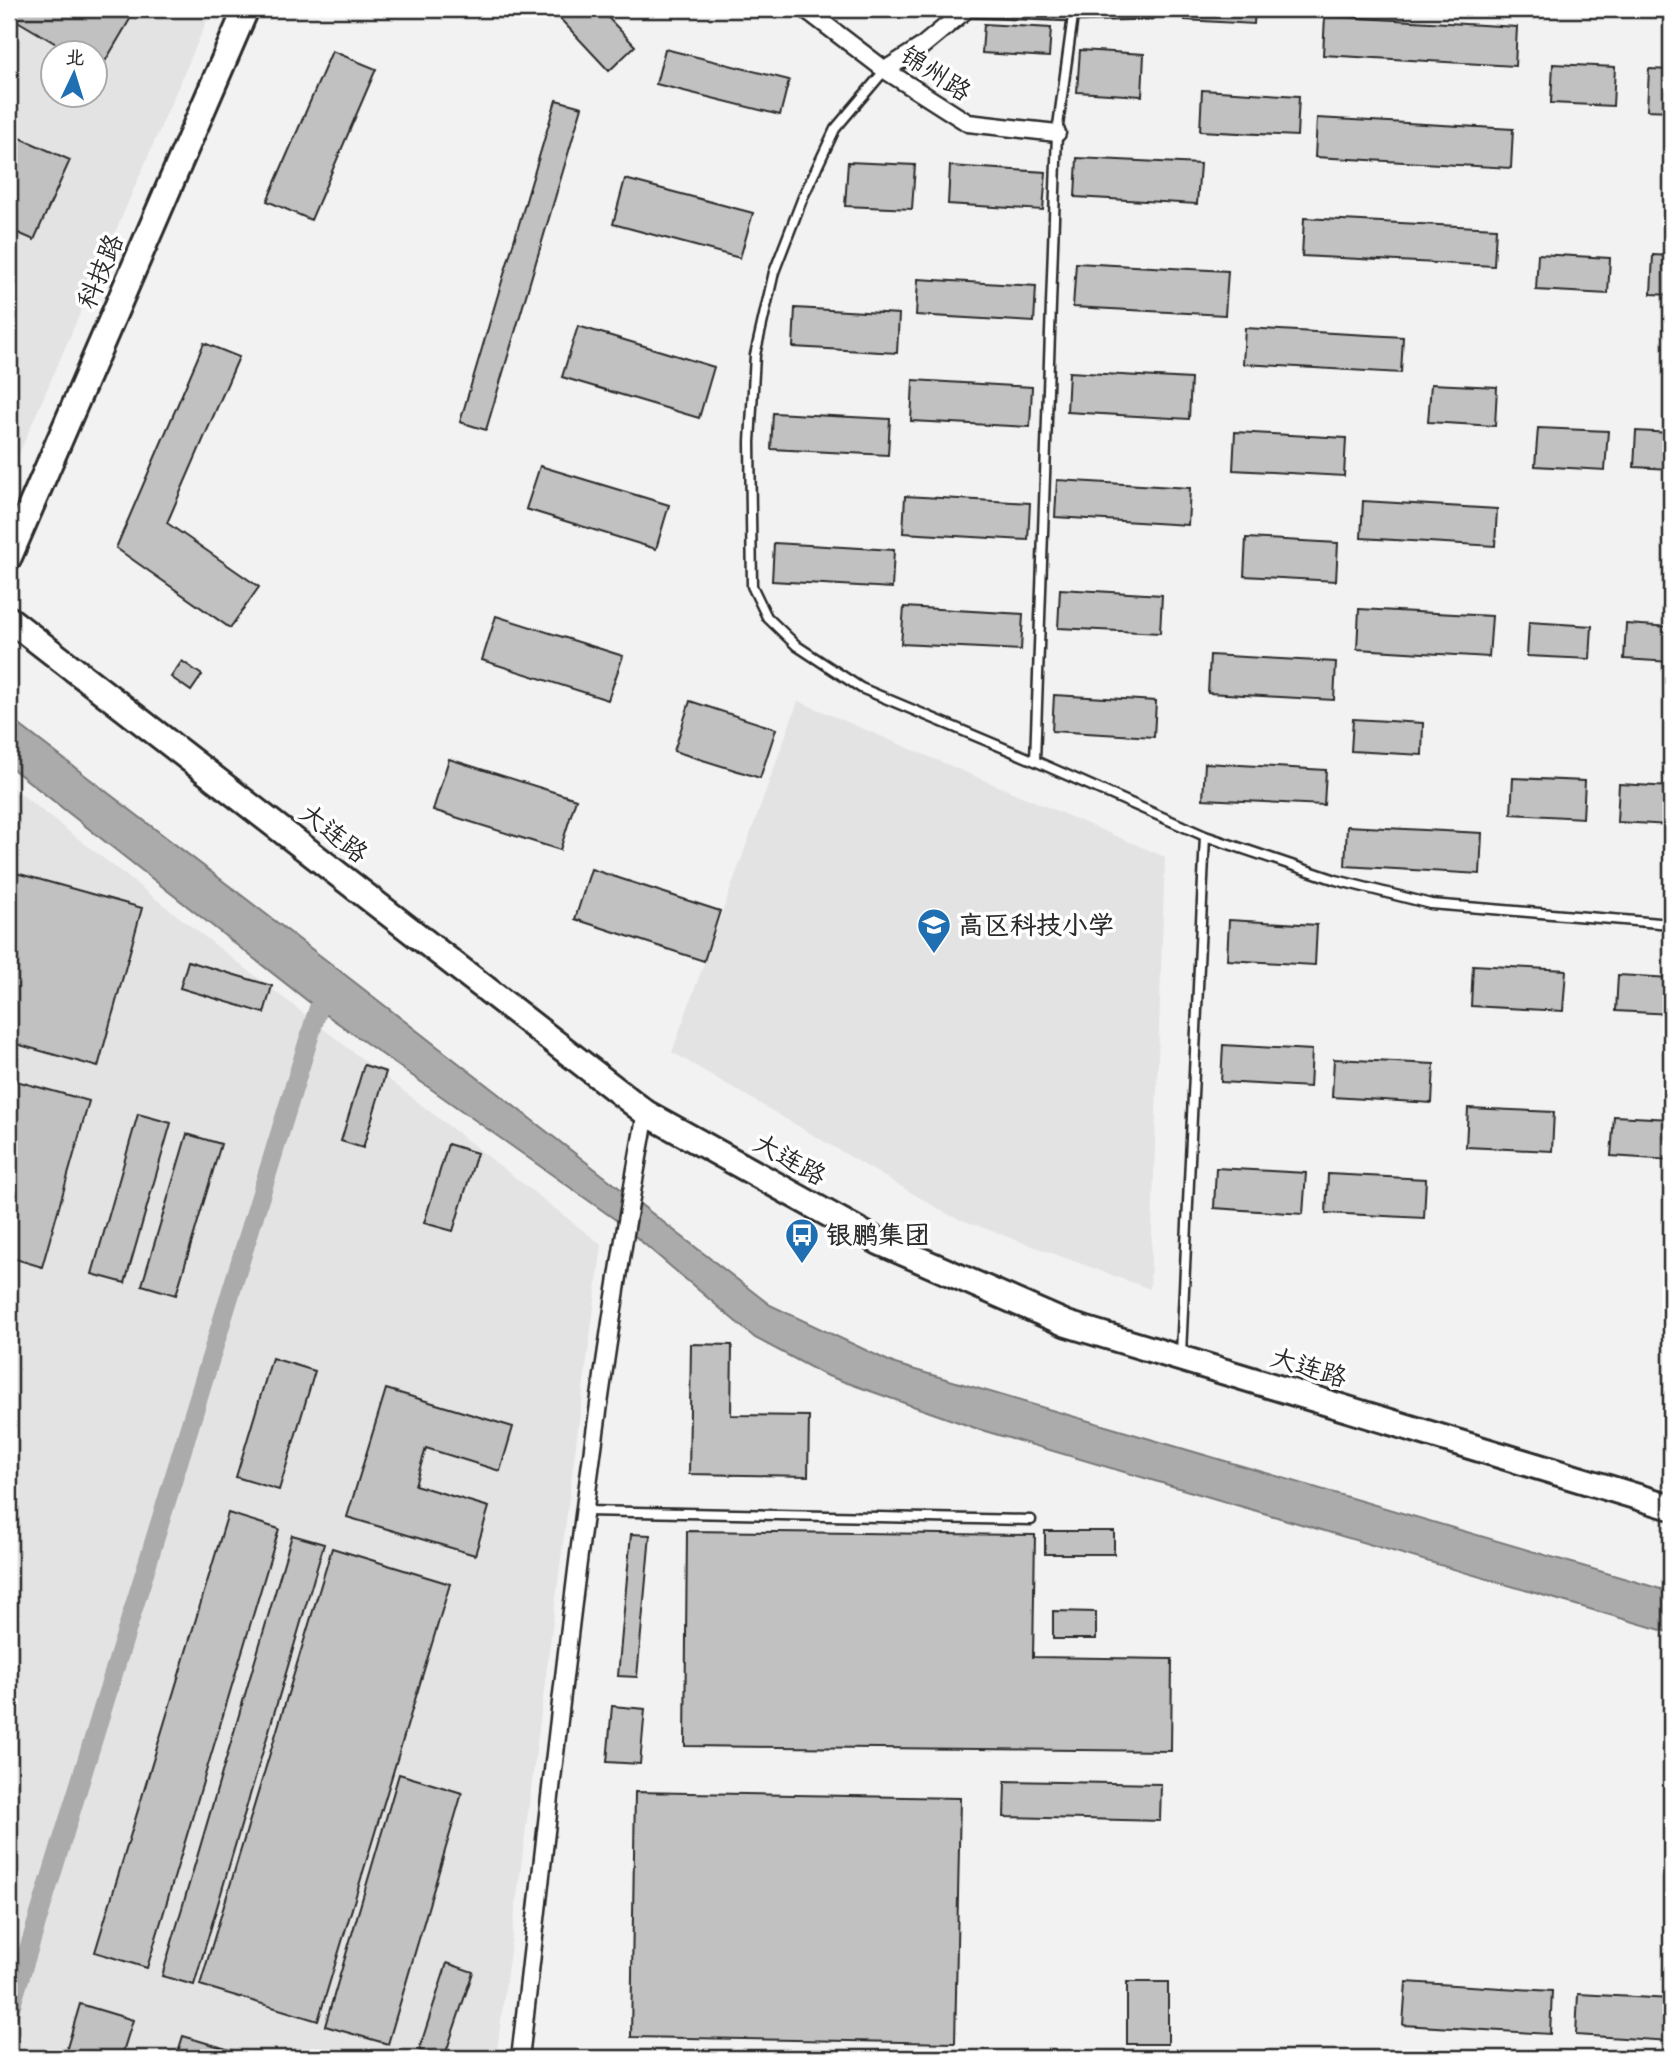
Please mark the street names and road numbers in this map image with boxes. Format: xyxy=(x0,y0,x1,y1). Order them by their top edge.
street label: 锦州路 xyxy=(895,40,976,108)
street label: 科技路 xyxy=(72,230,130,313)
street label: 大连路 xyxy=(293,798,373,870)
street label: 大连路 xyxy=(748,1128,831,1192)
street label: 大连路 xyxy=(1267,1342,1350,1394)

